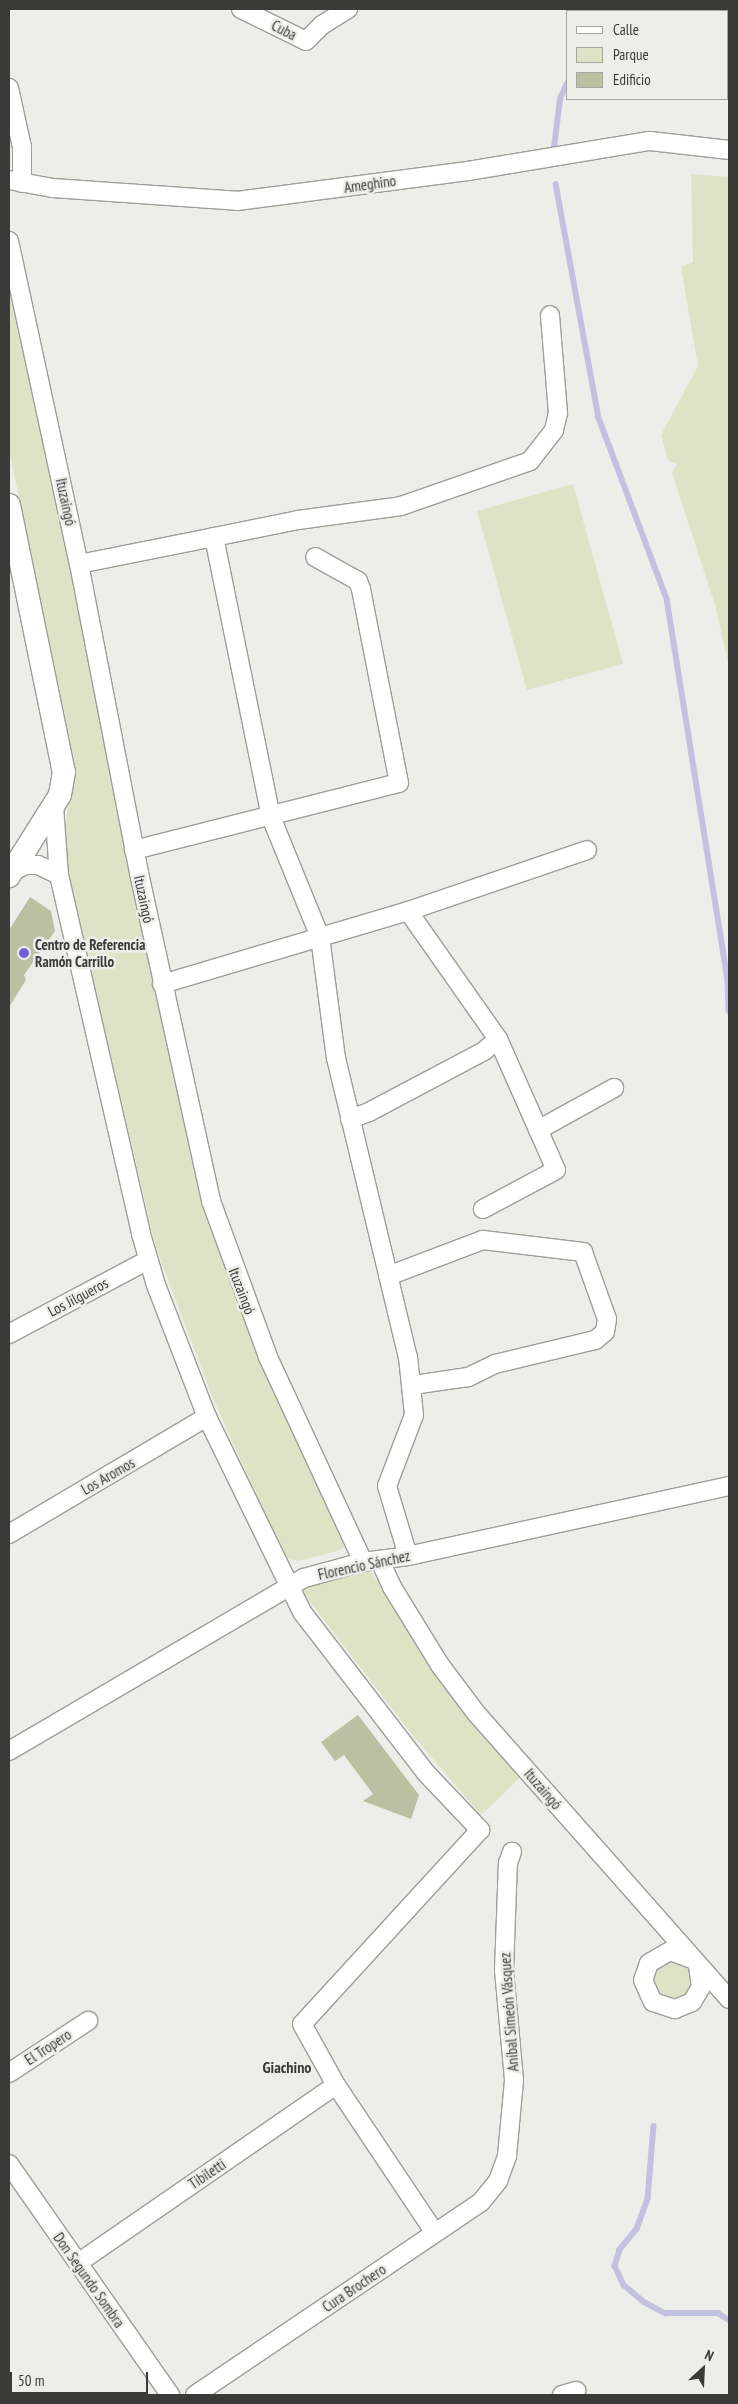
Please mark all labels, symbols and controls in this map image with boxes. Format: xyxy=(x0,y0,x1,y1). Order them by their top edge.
legend xyxy=(566,10,728,100)
street label: Cuba xyxy=(268,16,300,44)
text: Calle xyxy=(613,20,639,39)
text: Parque xyxy=(613,45,649,64)
text: Edificio xyxy=(613,70,651,89)
street label: Ameghino xyxy=(343,171,397,197)
street label: Ituzaingó xyxy=(52,476,80,528)
street label: Ituzaingó xyxy=(130,873,158,925)
place label: Centro de Referencia Ramón Carrillo xyxy=(35,935,145,970)
marker: Centro de Referencia Ramón Carrillo xyxy=(17,946,31,960)
street label: Ituzaingó xyxy=(225,1265,259,1317)
street label: Los Jilgueros xyxy=(45,1274,111,1320)
street label: Los Aromos xyxy=(78,1453,138,1499)
street label: Florencio Sánchez xyxy=(316,1546,412,1584)
street label: Ituzaingó xyxy=(520,1765,566,1813)
street label: Aníbal Simeón Vásquez xyxy=(496,1952,522,2072)
street label: El Tropero xyxy=(21,2025,75,2069)
district label: Giachino xyxy=(263,2057,311,2077)
street label: Tibiletti xyxy=(185,2155,229,2193)
street label: Don Segundo Sombra xyxy=(50,2229,128,2331)
street label: Cura Brochero xyxy=(319,2260,389,2316)
north arrow xyxy=(678,2344,728,2394)
text: N xyxy=(702,2346,717,2365)
scale bar xyxy=(12,2362,150,2394)
text: 50 m xyxy=(18,2371,44,2390)

